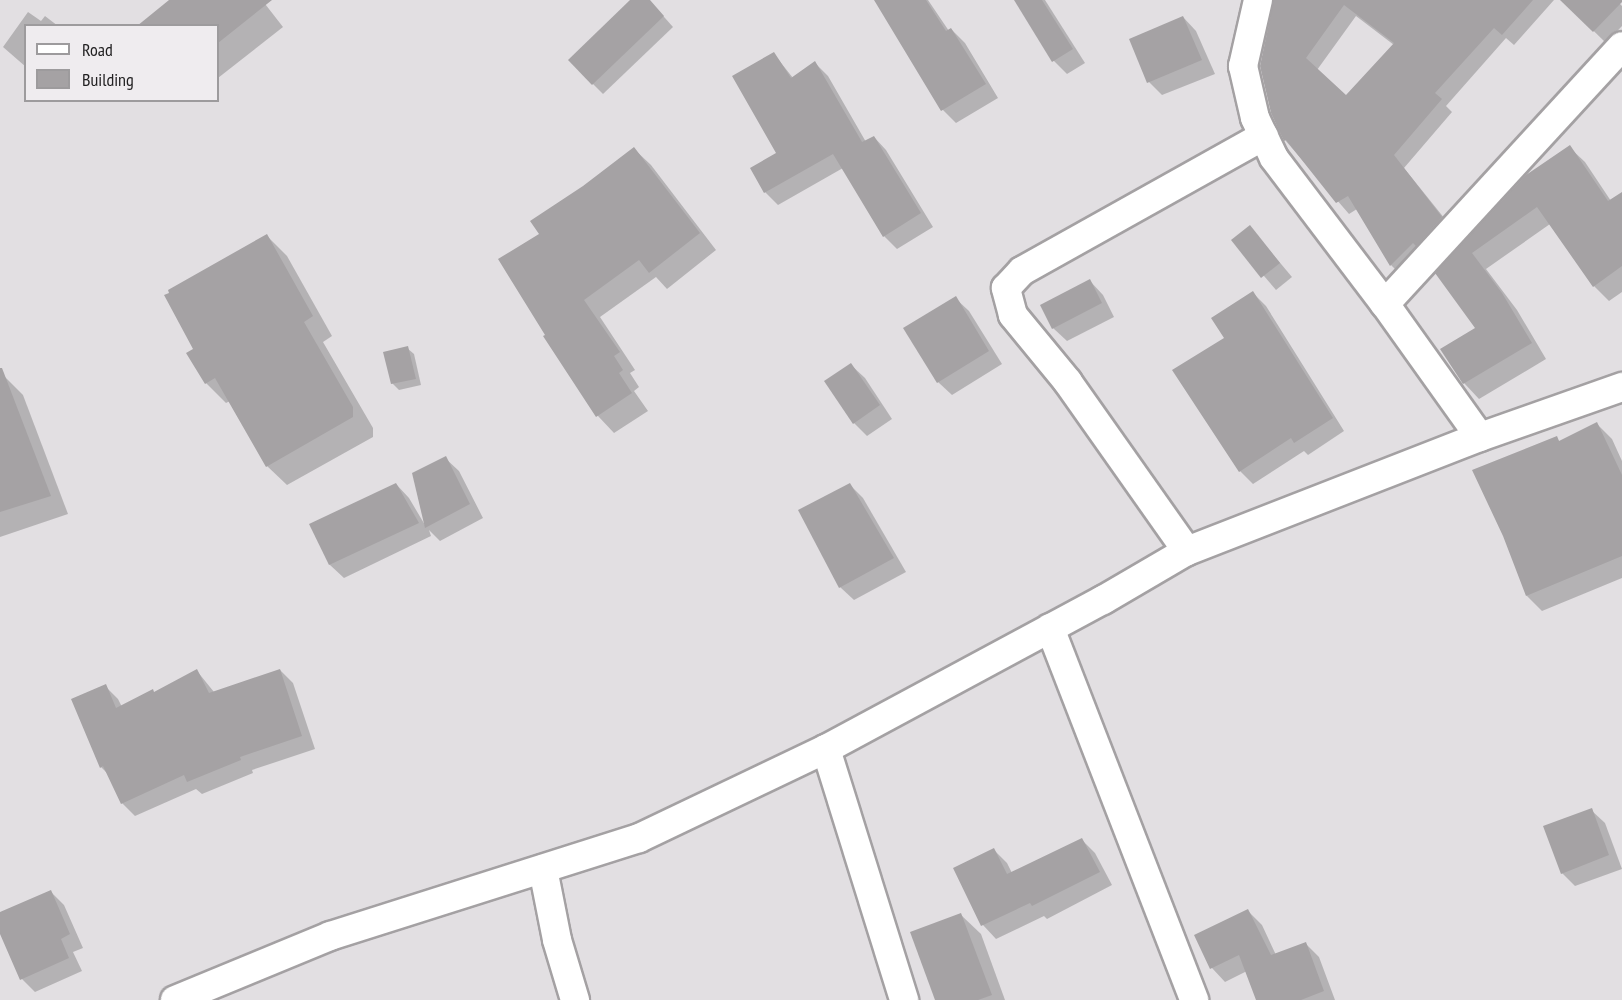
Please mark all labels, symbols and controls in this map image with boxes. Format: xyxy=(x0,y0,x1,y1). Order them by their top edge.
legend xyxy=(24,24,219,102)
text: Road xyxy=(82,38,113,61)
text: Building xyxy=(82,68,134,91)

